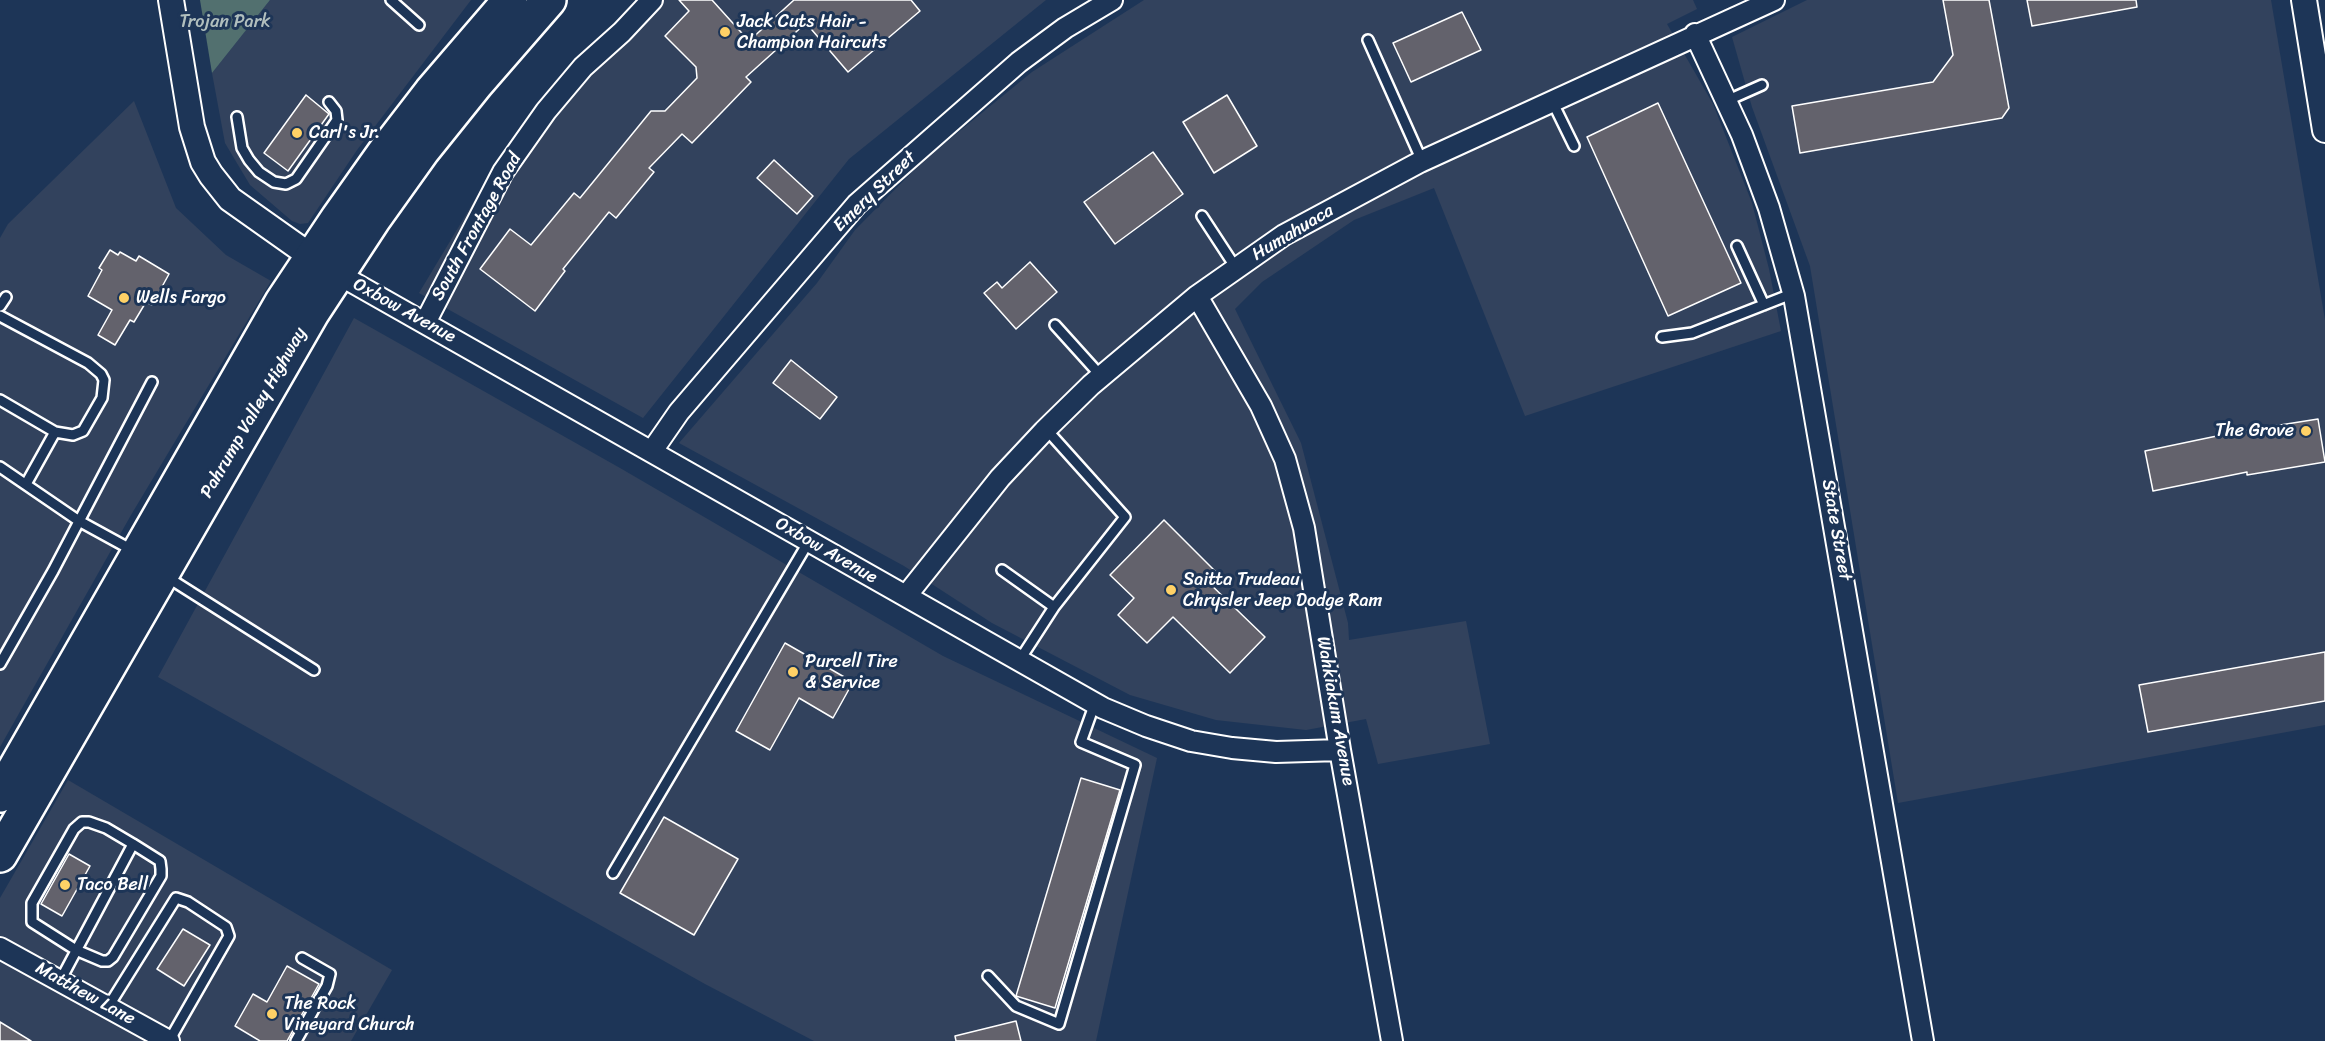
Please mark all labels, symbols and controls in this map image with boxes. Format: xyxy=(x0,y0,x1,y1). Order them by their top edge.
park label: Trojan Park xyxy=(179,11,271,33)
place label: Jack Cuts Hair - Champion Haircuts xyxy=(737,11,887,54)
marker: Jack Cuts Hair - Champion Haircuts xyxy=(718,25,732,39)
place label: Carl's Jr. xyxy=(309,122,380,144)
marker: Carl's Jr. xyxy=(290,126,304,140)
street label: Emery Street xyxy=(829,147,921,237)
street label: South Frontage Road xyxy=(427,149,527,305)
street label: Humahuaca xyxy=(1248,200,1338,266)
street label: Oxbow Avenue xyxy=(349,274,459,348)
place label: Wells Fargo xyxy=(136,287,226,309)
marker: Wells Fargo xyxy=(117,291,131,305)
street label: Pahrump Valley Highway xyxy=(196,324,312,502)
place label: The Grove xyxy=(2215,420,2294,442)
marker: The Grove xyxy=(2299,424,2313,438)
street label: State Street xyxy=(1816,478,1856,582)
street label: Oxbow Avenue xyxy=(771,513,881,589)
place label: Saitta Trudeau Chrysler Jeep Dodge Ram xyxy=(1183,569,1382,612)
marker: Saitta Trudeau Chrysler Jeep Dodge Ram xyxy=(1164,583,1178,597)
street label: Wahkiakum Avenue xyxy=(1311,635,1359,787)
place label: Purcell Tire & Service xyxy=(805,651,898,694)
marker: Purcell Tire & Service xyxy=(786,665,800,679)
place label: Taco Bell xyxy=(77,874,148,896)
marker: Taco Bell xyxy=(58,878,72,892)
street label: Matthew Lane xyxy=(31,958,139,1030)
place label: The Rock Vineyard Church xyxy=(284,993,415,1036)
marker: The Rock Vineyard Church xyxy=(265,1007,279,1021)

